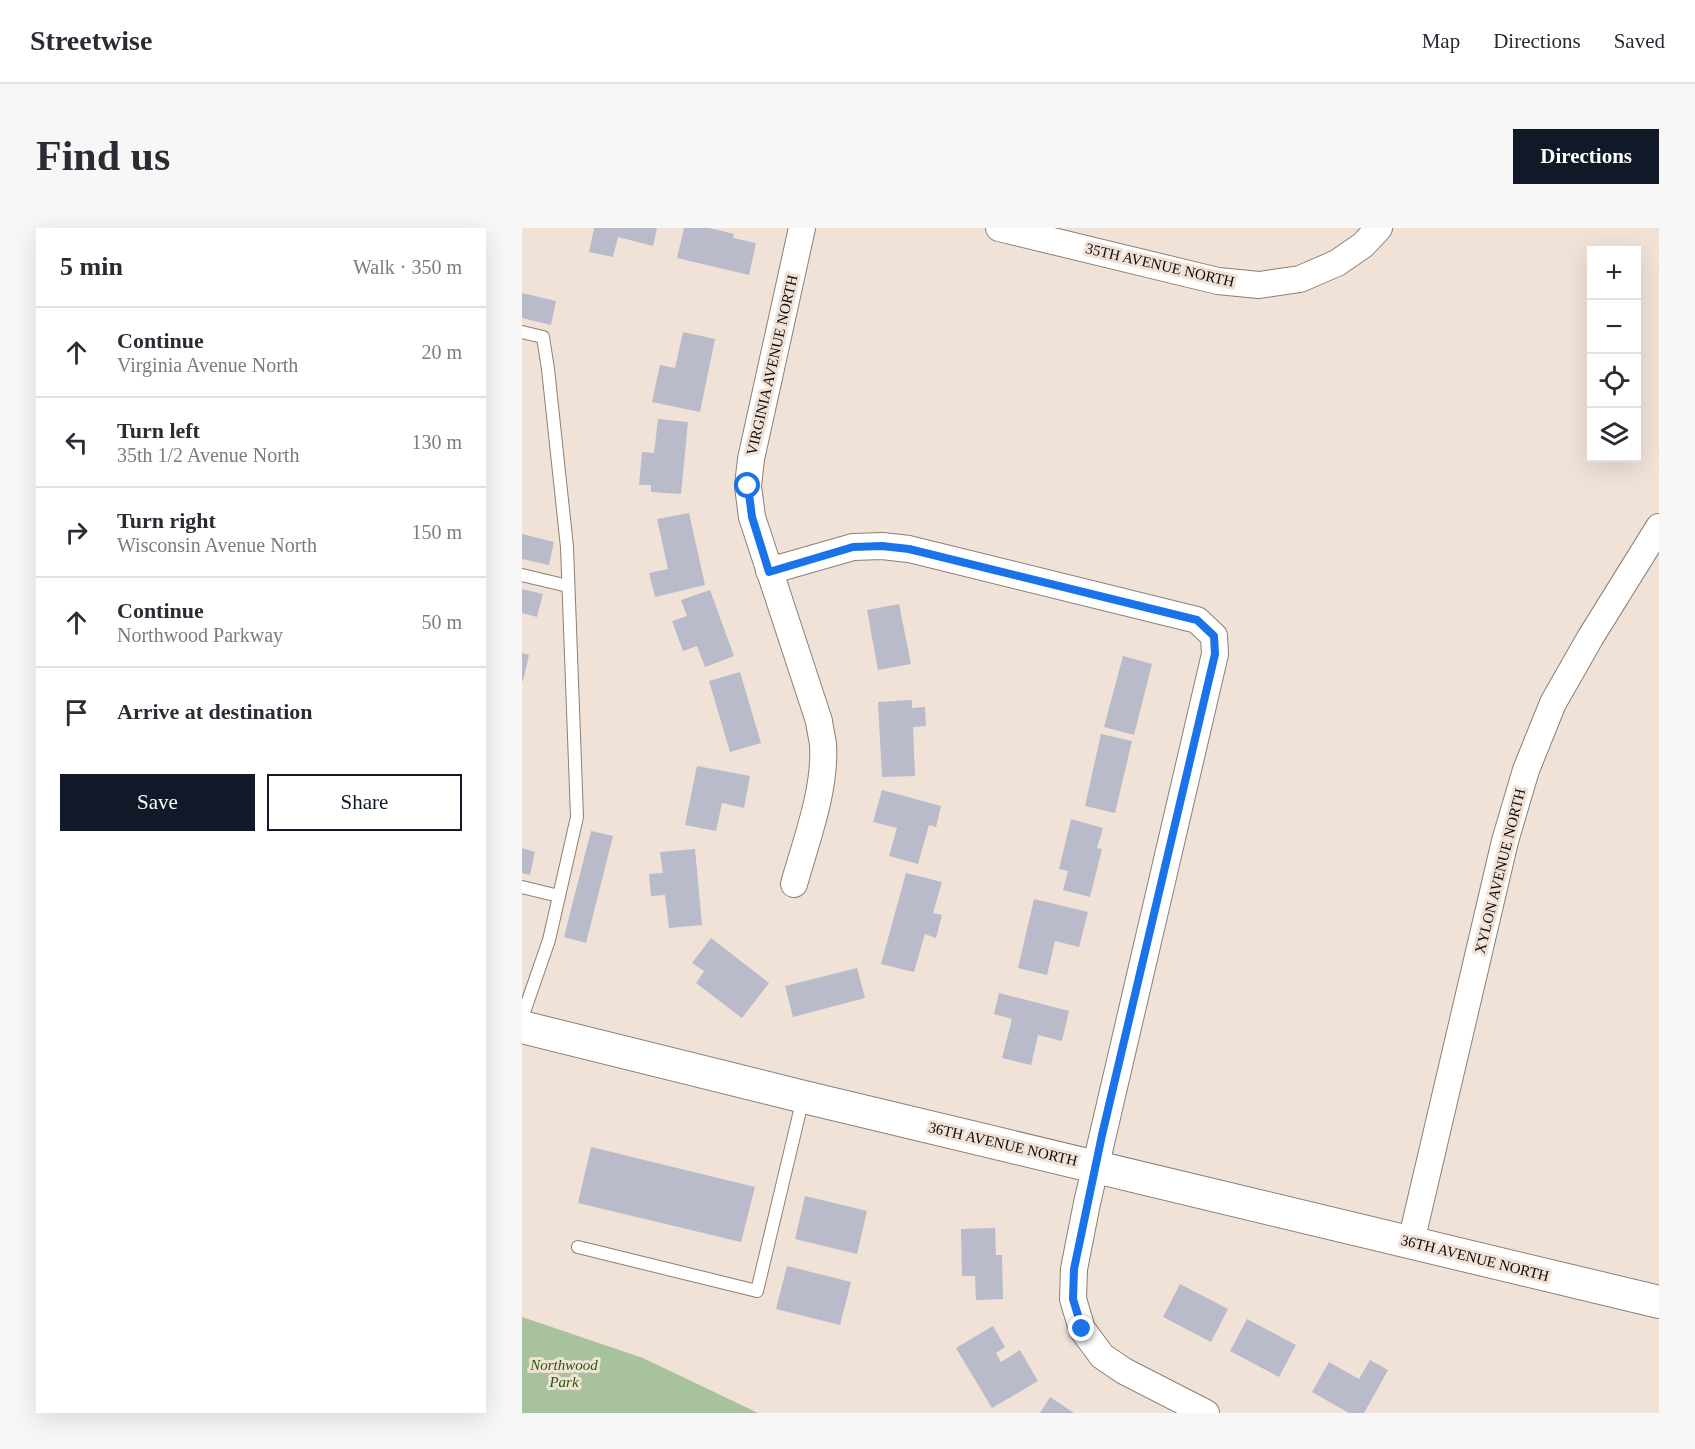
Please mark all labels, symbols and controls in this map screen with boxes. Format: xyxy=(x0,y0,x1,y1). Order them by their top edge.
text: Streetwise xyxy=(30,25,152,56)
text: Map xyxy=(1422,29,1460,53)
text: Directions xyxy=(1493,29,1581,53)
text: Saved xyxy=(1614,29,1665,53)
button: Directions xyxy=(1513,129,1659,184)
text: Find us xyxy=(36,133,170,179)
street label: 35TH AVENUE NORTH xyxy=(1084,240,1236,290)
map controls xyxy=(1587,246,1641,462)
button: + xyxy=(1587,246,1641,300)
text: 5 min xyxy=(60,252,123,281)
text: Walk · 350 m xyxy=(353,256,462,278)
street label: VIRGINIA AVENUE NORTH xyxy=(743,273,801,457)
button: − xyxy=(1587,300,1641,354)
text: Continue xyxy=(117,328,204,353)
icon: ahead xyxy=(60,336,93,369)
text: 20 m xyxy=(421,341,462,363)
text: Virginia Avenue North xyxy=(117,354,298,376)
button: locate xyxy=(1587,354,1641,408)
button: layers xyxy=(1587,408,1641,462)
text: Turn left xyxy=(117,418,200,443)
icon: left xyxy=(60,426,93,459)
text: 130 m xyxy=(411,431,462,453)
text: 35th 1/2 Avenue North xyxy=(117,444,299,466)
route start xyxy=(734,472,760,498)
text: Turn right xyxy=(117,508,216,533)
icon: right xyxy=(60,516,93,549)
text: 150 m xyxy=(411,521,462,543)
text: Wisconsin Avenue North xyxy=(117,534,317,556)
text: Continue xyxy=(117,598,204,623)
icon: ahead xyxy=(60,606,93,639)
text: 50 m xyxy=(421,611,462,633)
text: Northwood Parkway xyxy=(117,624,283,646)
icon: arrive xyxy=(60,696,93,729)
text: Arrive at destination xyxy=(117,699,313,724)
button: Save xyxy=(60,774,255,831)
button: Share xyxy=(267,774,462,831)
street label: XYLON AVENUE NORTH xyxy=(1472,787,1528,955)
street label: 36TH AVENUE NORTH xyxy=(927,1119,1079,1169)
street label: 36TH AVENUE NORTH xyxy=(1399,1232,1551,1284)
route end xyxy=(1068,1315,1094,1341)
park label: Northwood Park xyxy=(529,1357,598,1390)

